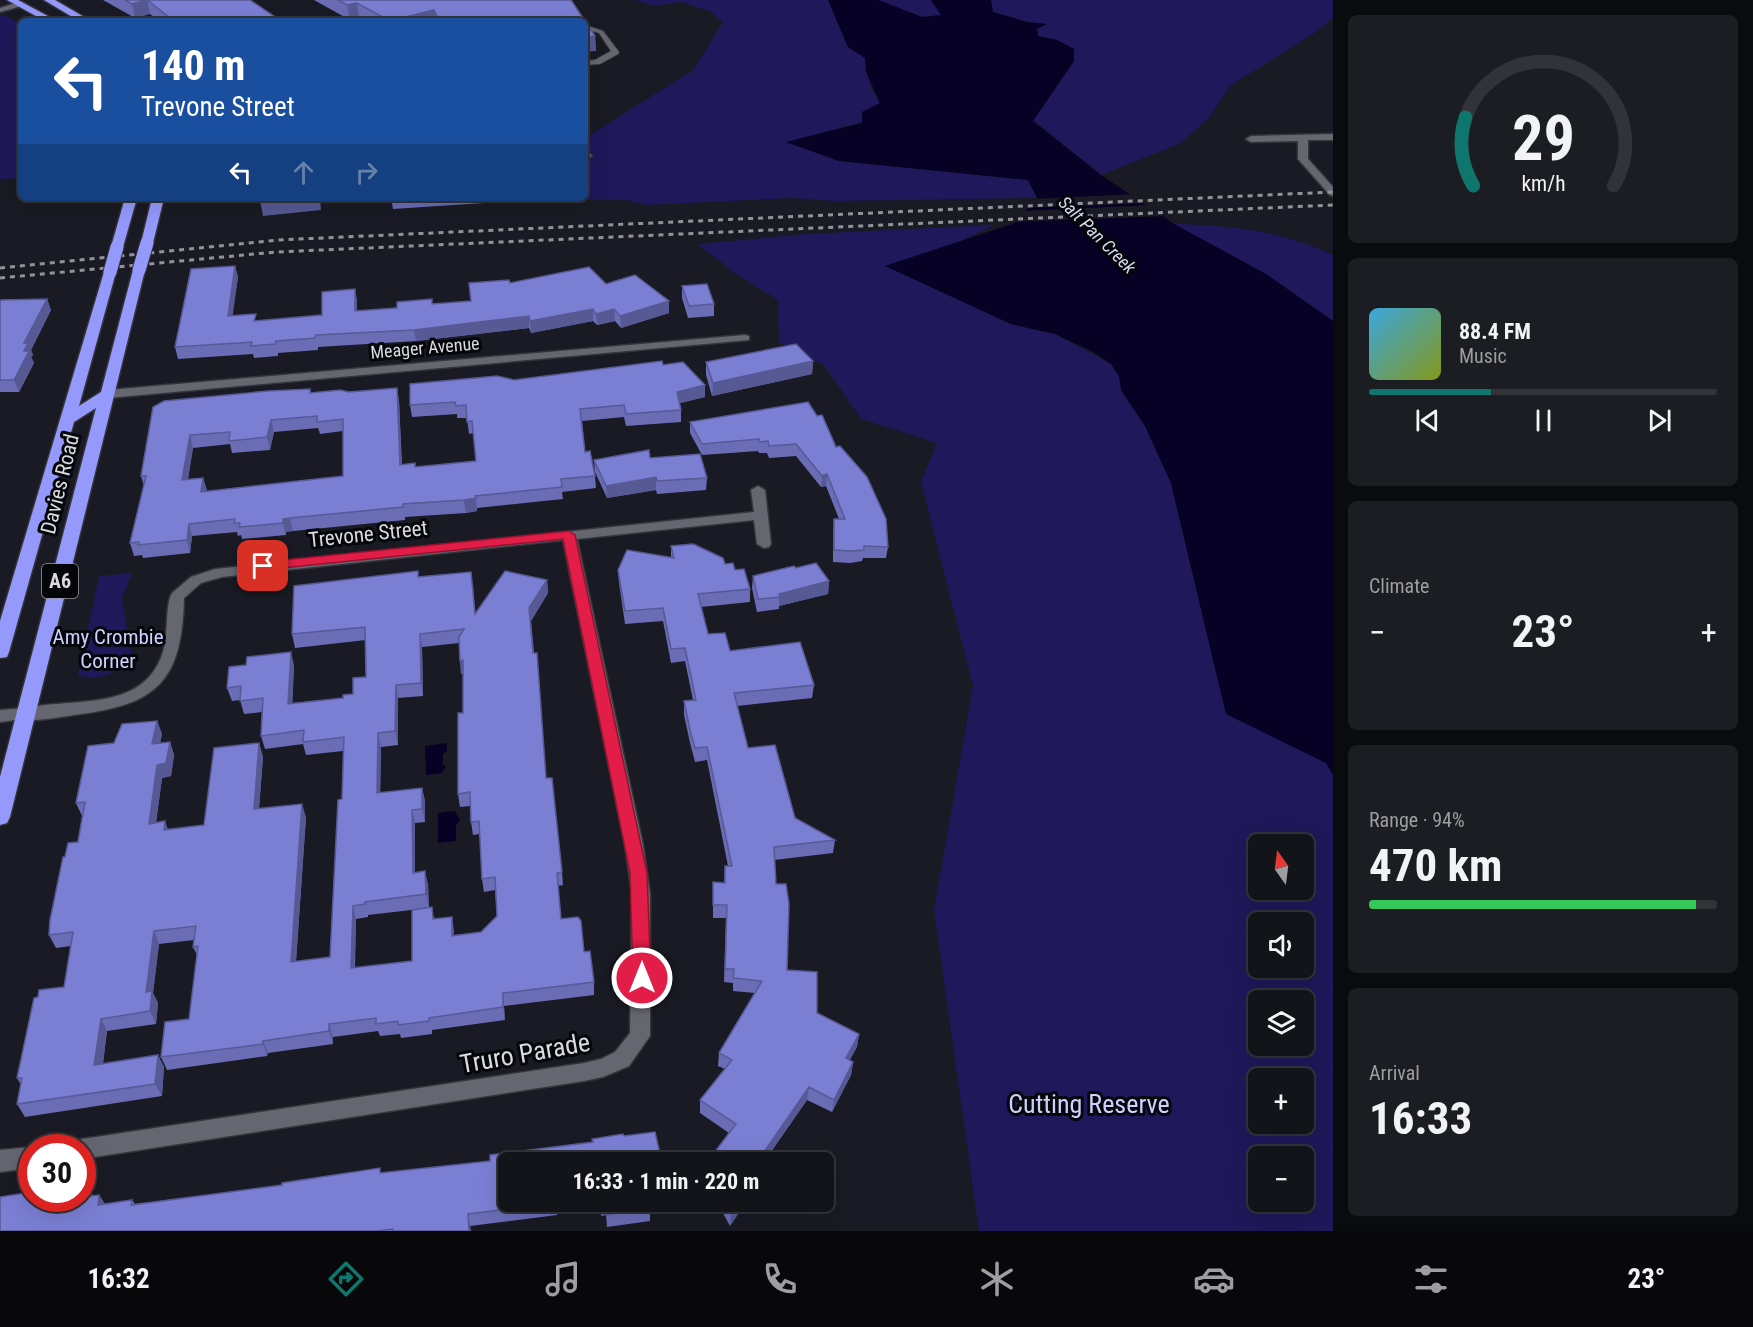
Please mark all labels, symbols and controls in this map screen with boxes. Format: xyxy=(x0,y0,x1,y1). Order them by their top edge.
text: 140 m xyxy=(141,41,246,90)
icon: left xyxy=(42,42,120,120)
text: Trevone Street xyxy=(141,91,295,123)
text: 29 xyxy=(1511,102,1575,175)
icon: left xyxy=(224,156,257,189)
icon: ahead xyxy=(287,156,320,189)
icon: right xyxy=(350,156,383,189)
text: km/h xyxy=(1521,171,1565,196)
water label: Salt Pan Creek xyxy=(1054,192,1141,278)
text: 88.4 FM xyxy=(1459,319,1531,344)
street label: Meager Avenue xyxy=(370,332,480,363)
text: Music xyxy=(1459,344,1507,368)
icon: previous xyxy=(1411,404,1444,437)
icon: pause xyxy=(1527,404,1560,437)
icon: next xyxy=(1643,404,1676,437)
street label: Davies Road xyxy=(36,432,84,536)
street label: Trevone Street xyxy=(307,516,429,552)
pin xyxy=(237,540,288,591)
icon: arrive xyxy=(246,549,279,582)
road number: A6 xyxy=(42,564,78,598)
text: Climate xyxy=(1369,574,1429,598)
text: 23° xyxy=(1512,605,1575,658)
text: − xyxy=(1369,613,1386,652)
text: + xyxy=(1701,613,1717,652)
park label: Amy Crombie Corner xyxy=(53,625,164,673)
text: Range · 94% xyxy=(1369,808,1465,832)
north arrow xyxy=(1248,834,1314,900)
map controls xyxy=(1248,834,1314,1212)
text: 470 km xyxy=(1369,839,1502,892)
button: sound xyxy=(1248,912,1314,978)
position arrow xyxy=(610,946,674,1010)
button: layers xyxy=(1248,990,1314,1056)
street label: Truro Parade xyxy=(458,1027,592,1079)
text: Arrival xyxy=(1369,1061,1420,1085)
button: + xyxy=(1248,1068,1314,1134)
park label: Cutting Reserve xyxy=(1008,1089,1170,1119)
text: 16:33 xyxy=(1369,1092,1472,1145)
speed limit sign: 30 xyxy=(18,1134,96,1212)
button: − xyxy=(1248,1146,1314,1212)
text: 16:33 · 1 min · 220 m xyxy=(573,1169,759,1194)
icon: directions xyxy=(325,1258,367,1300)
icon: music xyxy=(542,1258,584,1300)
icon: phone xyxy=(759,1258,801,1300)
icon: climate xyxy=(976,1258,1018,1300)
icon: car xyxy=(1193,1258,1235,1300)
icon: filters xyxy=(1410,1258,1452,1300)
text: 16:32 xyxy=(88,1263,150,1295)
text: 23° xyxy=(1628,1263,1665,1295)

